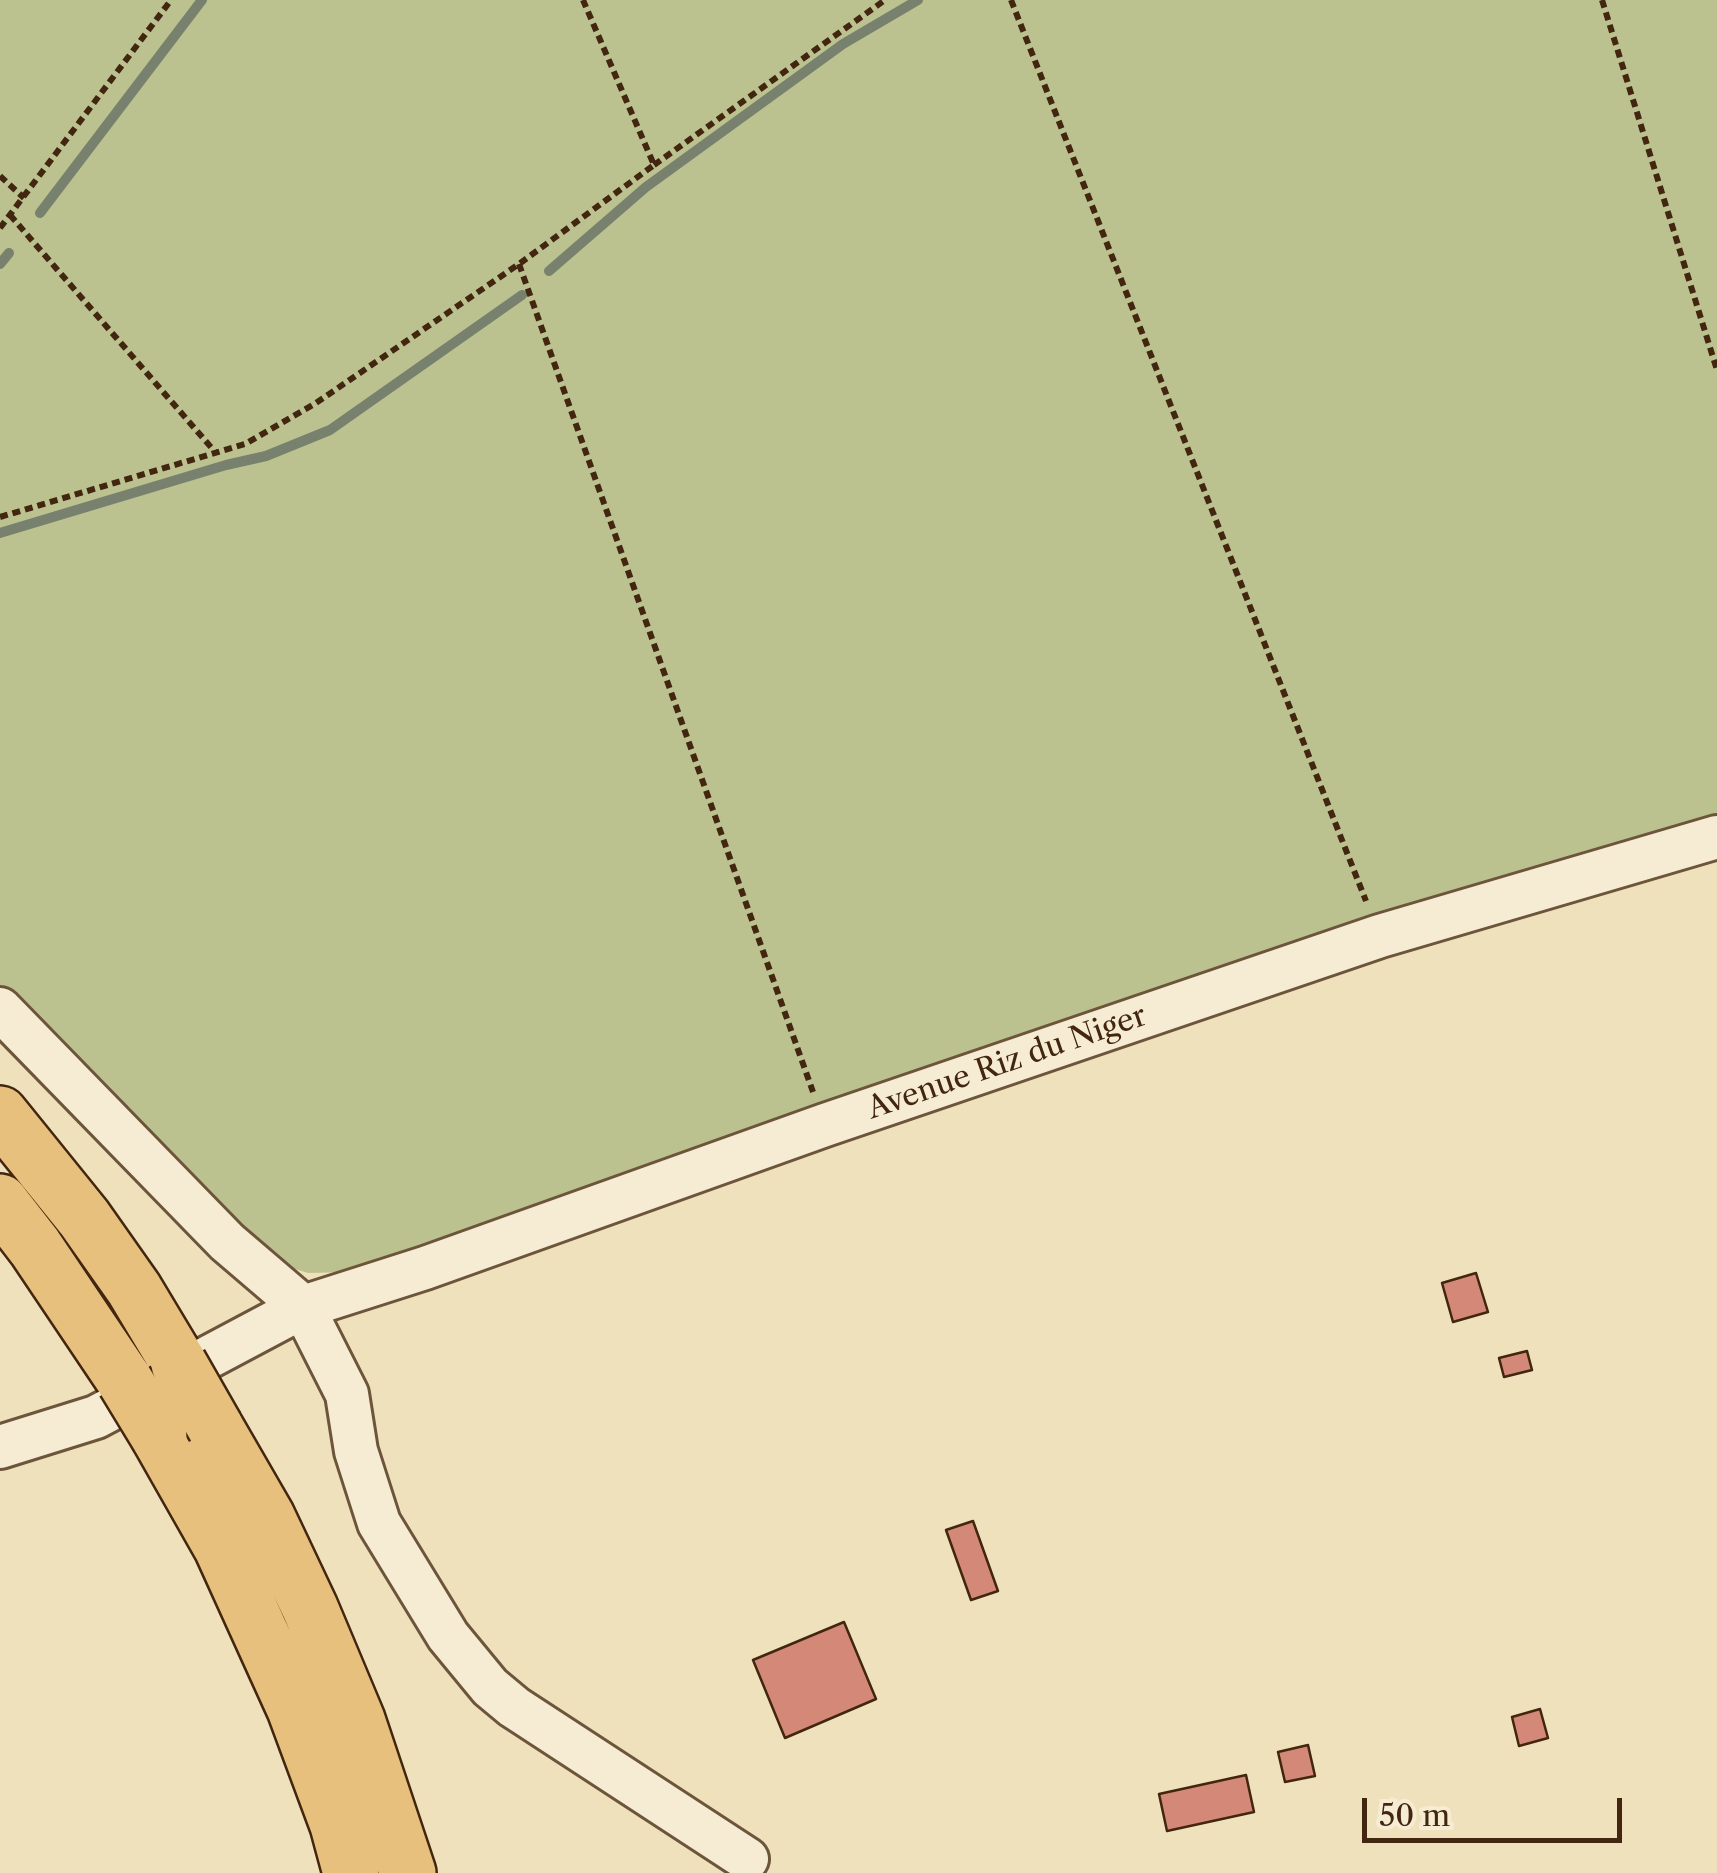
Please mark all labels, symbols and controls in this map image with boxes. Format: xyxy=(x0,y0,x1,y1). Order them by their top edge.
street label: Avenue Riz du Niger xyxy=(863,998,1151,1128)
scale bar xyxy=(1367,1778,1627,1840)
text: 50 m xyxy=(1379,1797,1450,1834)

